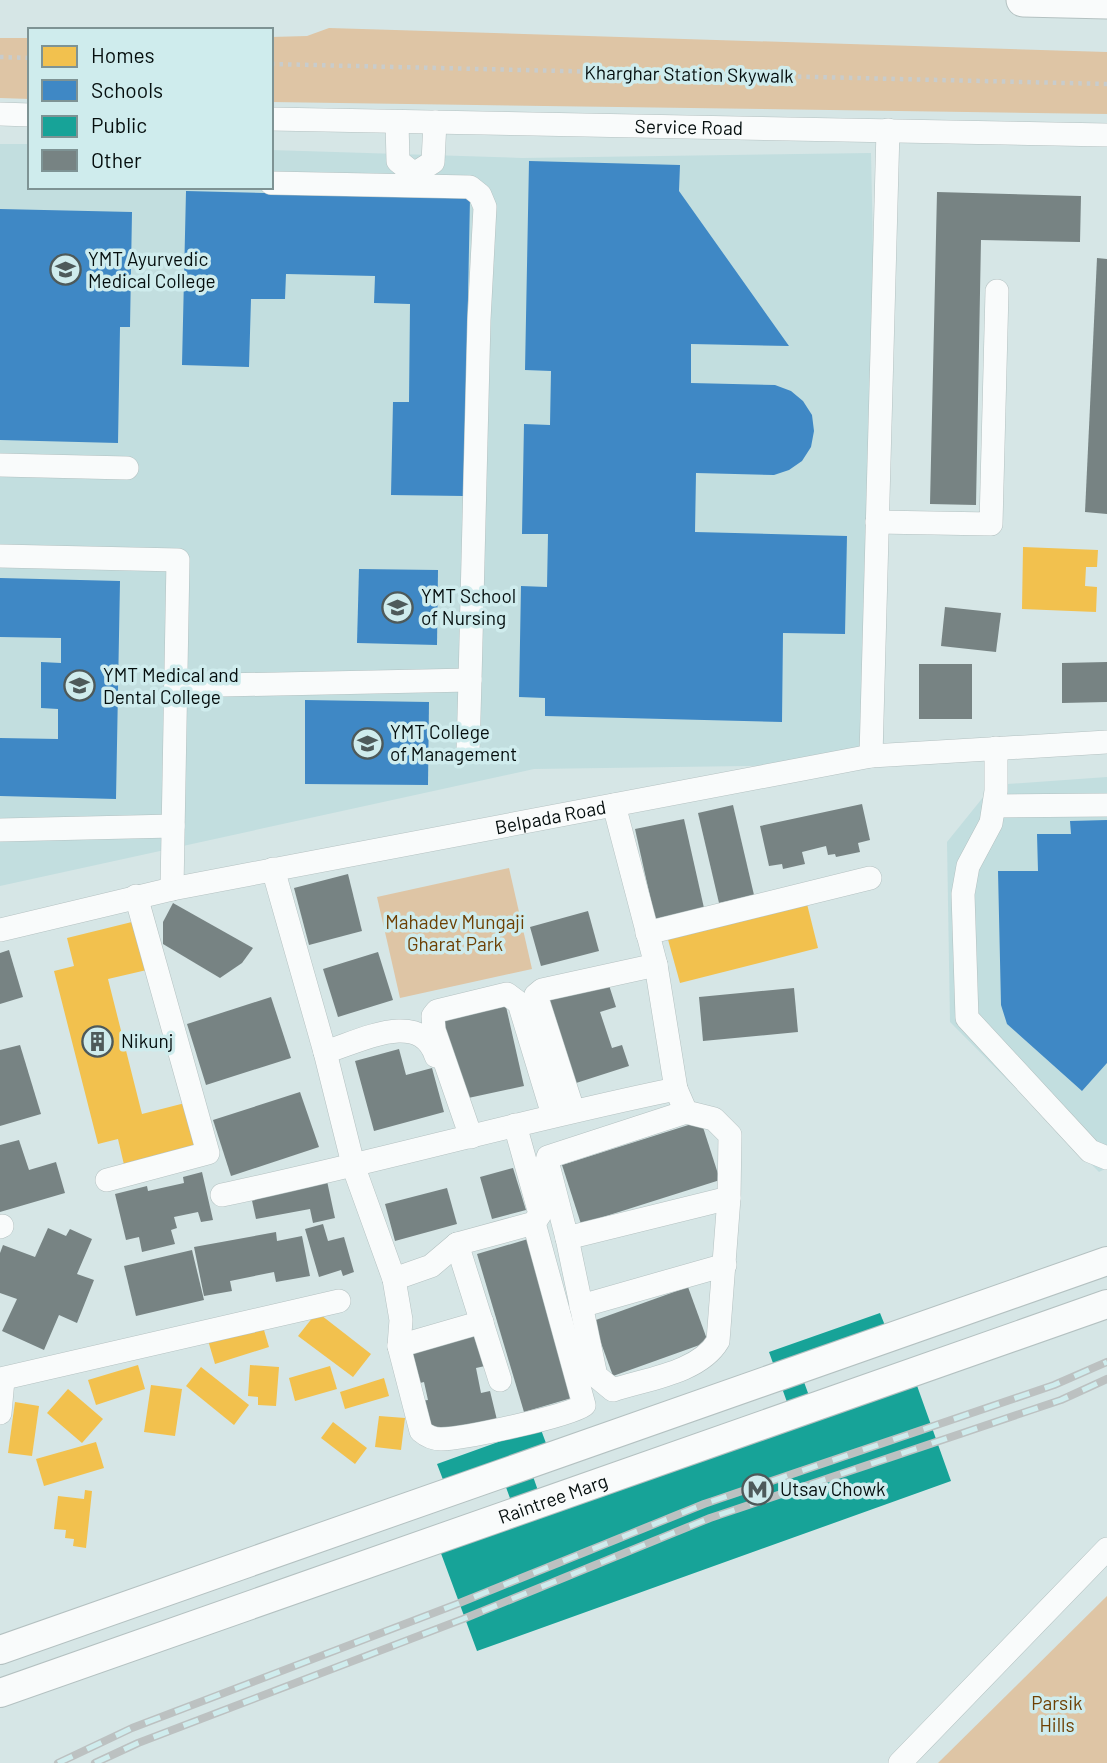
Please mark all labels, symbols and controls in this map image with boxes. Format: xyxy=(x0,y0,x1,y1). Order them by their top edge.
legend xyxy=(28,28,273,189)
text: Homes xyxy=(91,42,155,67)
street label: Kharghar Station Skywalk xyxy=(584,60,794,87)
text: Schools xyxy=(91,77,163,102)
text: Public xyxy=(91,112,147,137)
street label: Service Road xyxy=(635,114,743,139)
text: Other xyxy=(91,147,142,172)
place label: YMT Ayurvedic Medical College xyxy=(88,247,216,292)
school or university icon: YMT Ayurvedic Medical College xyxy=(48,253,82,287)
place label: YMT School of Nursing xyxy=(421,584,516,629)
school or university icon: YMT School of Nursing xyxy=(381,590,415,624)
place label: YMT Medical and Dental College xyxy=(103,663,239,708)
school or university icon: YMT Medical and Dental College xyxy=(63,669,97,703)
place label: YMT College of Management xyxy=(390,720,517,765)
school or university icon: YMT College of Management xyxy=(350,726,384,760)
street label: Belpada Road xyxy=(493,795,608,838)
park label: Mahadev Mungaji Gharat Park xyxy=(385,910,525,955)
building icon: Nikunj xyxy=(81,1024,115,1058)
place label: Nikunj xyxy=(121,1029,173,1052)
street label: Raintree Marg xyxy=(495,1468,611,1528)
metro station icon: Utsav Chowk xyxy=(740,1472,774,1506)
place label: Utsav Chowk xyxy=(780,1477,886,1500)
park label: Parsik Hills xyxy=(1031,1691,1083,1736)

